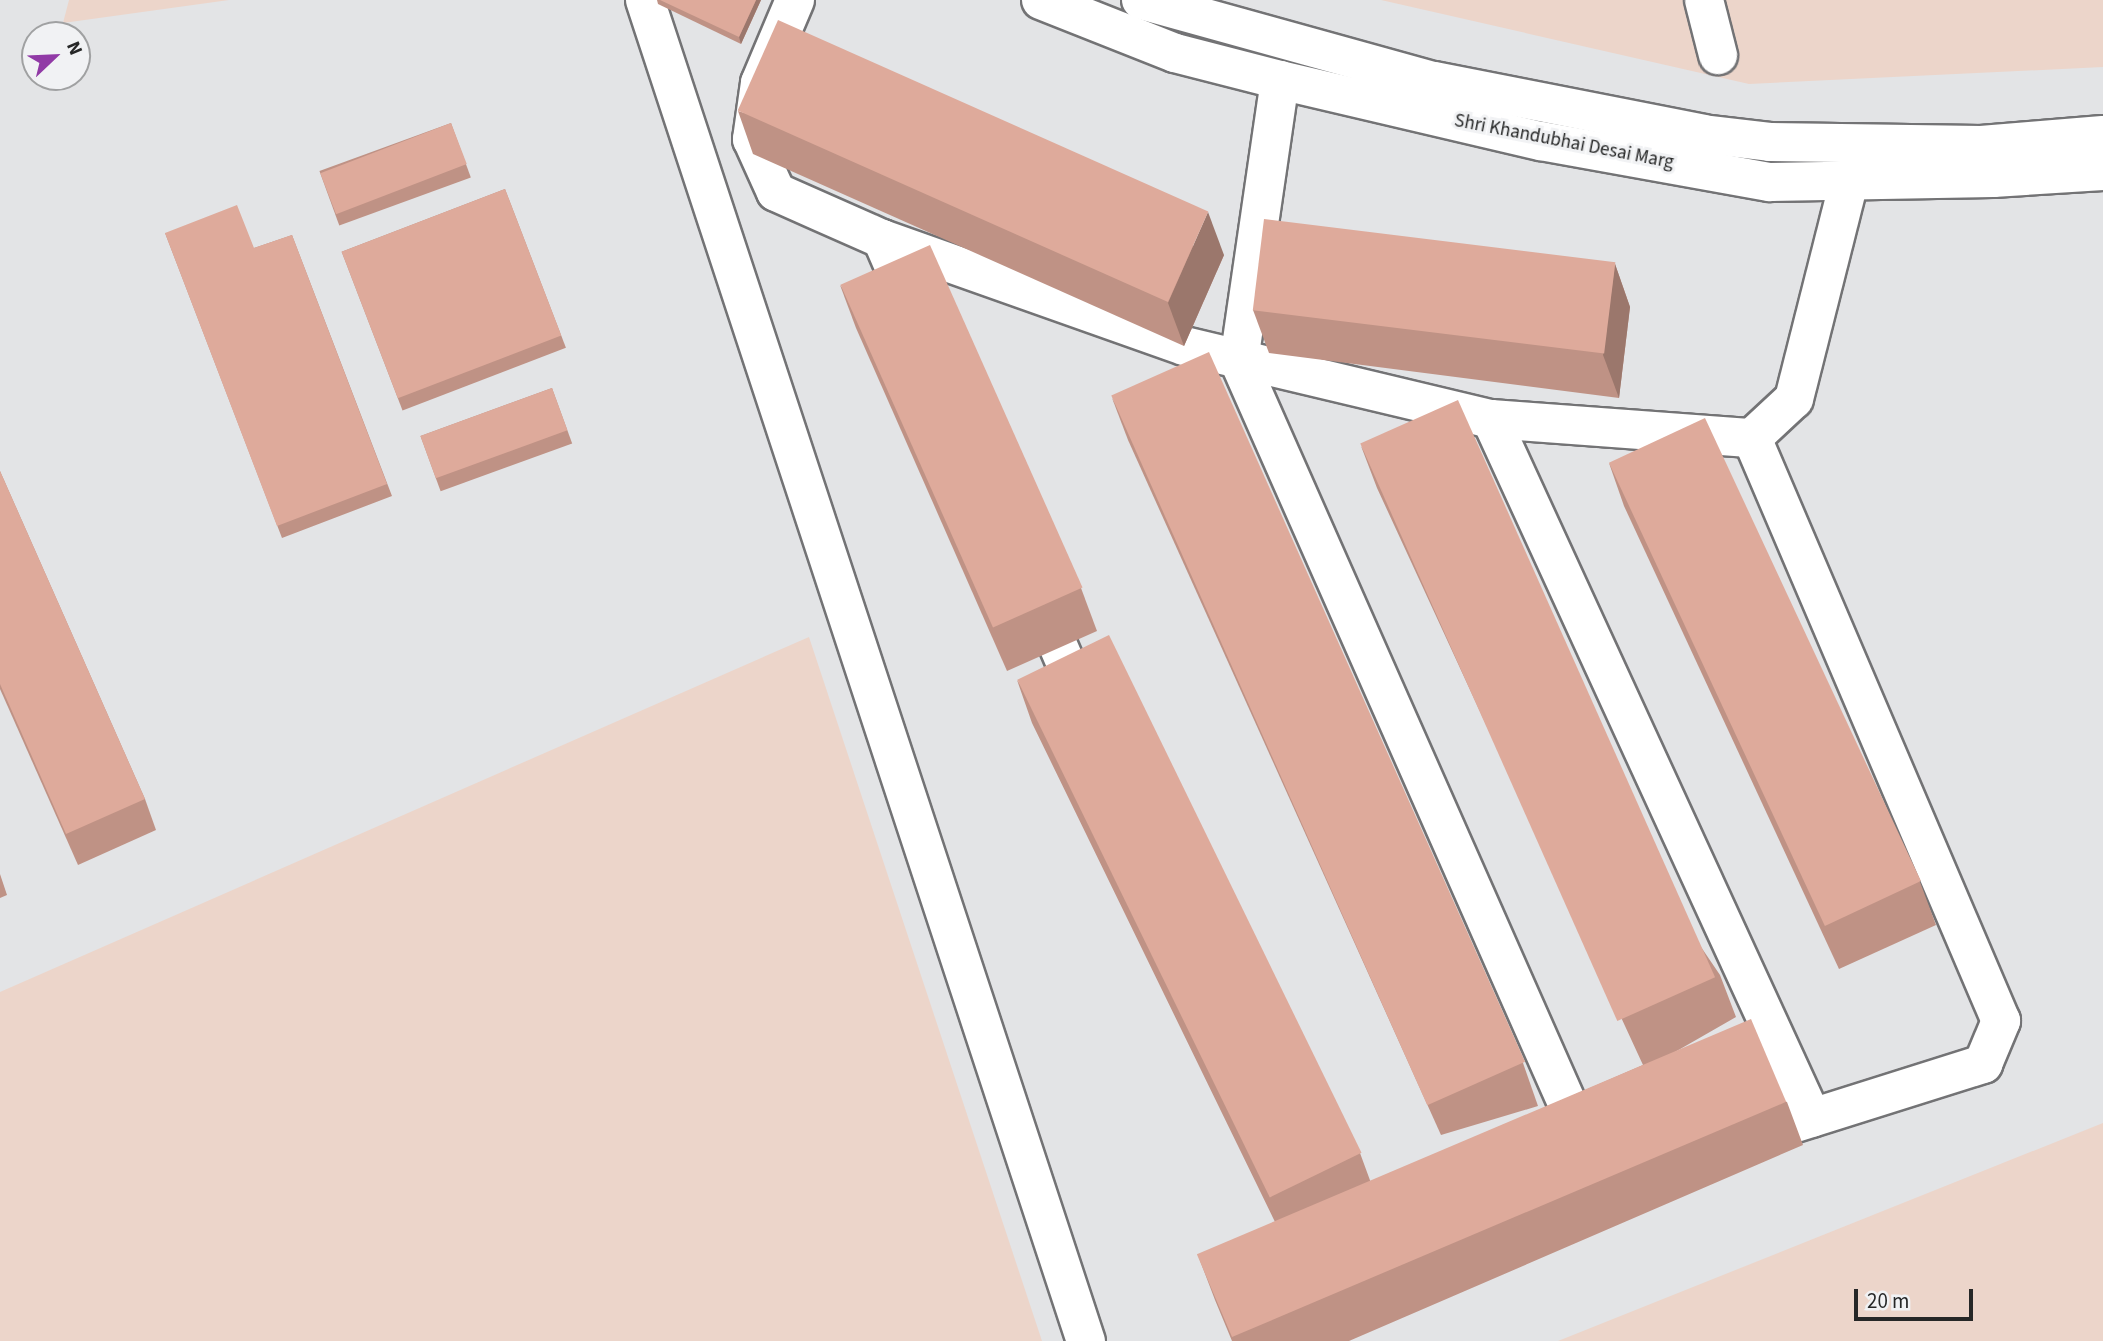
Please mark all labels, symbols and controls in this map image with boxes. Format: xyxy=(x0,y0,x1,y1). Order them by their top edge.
north arrow xyxy=(21,21,91,91)
text: N xyxy=(59,37,89,59)
street label: Shri Khandubhai Desai Marg xyxy=(1452,110,1676,174)
scale bar xyxy=(1858,1274,1977,1318)
text: 20 m xyxy=(1867,1286,1909,1316)

